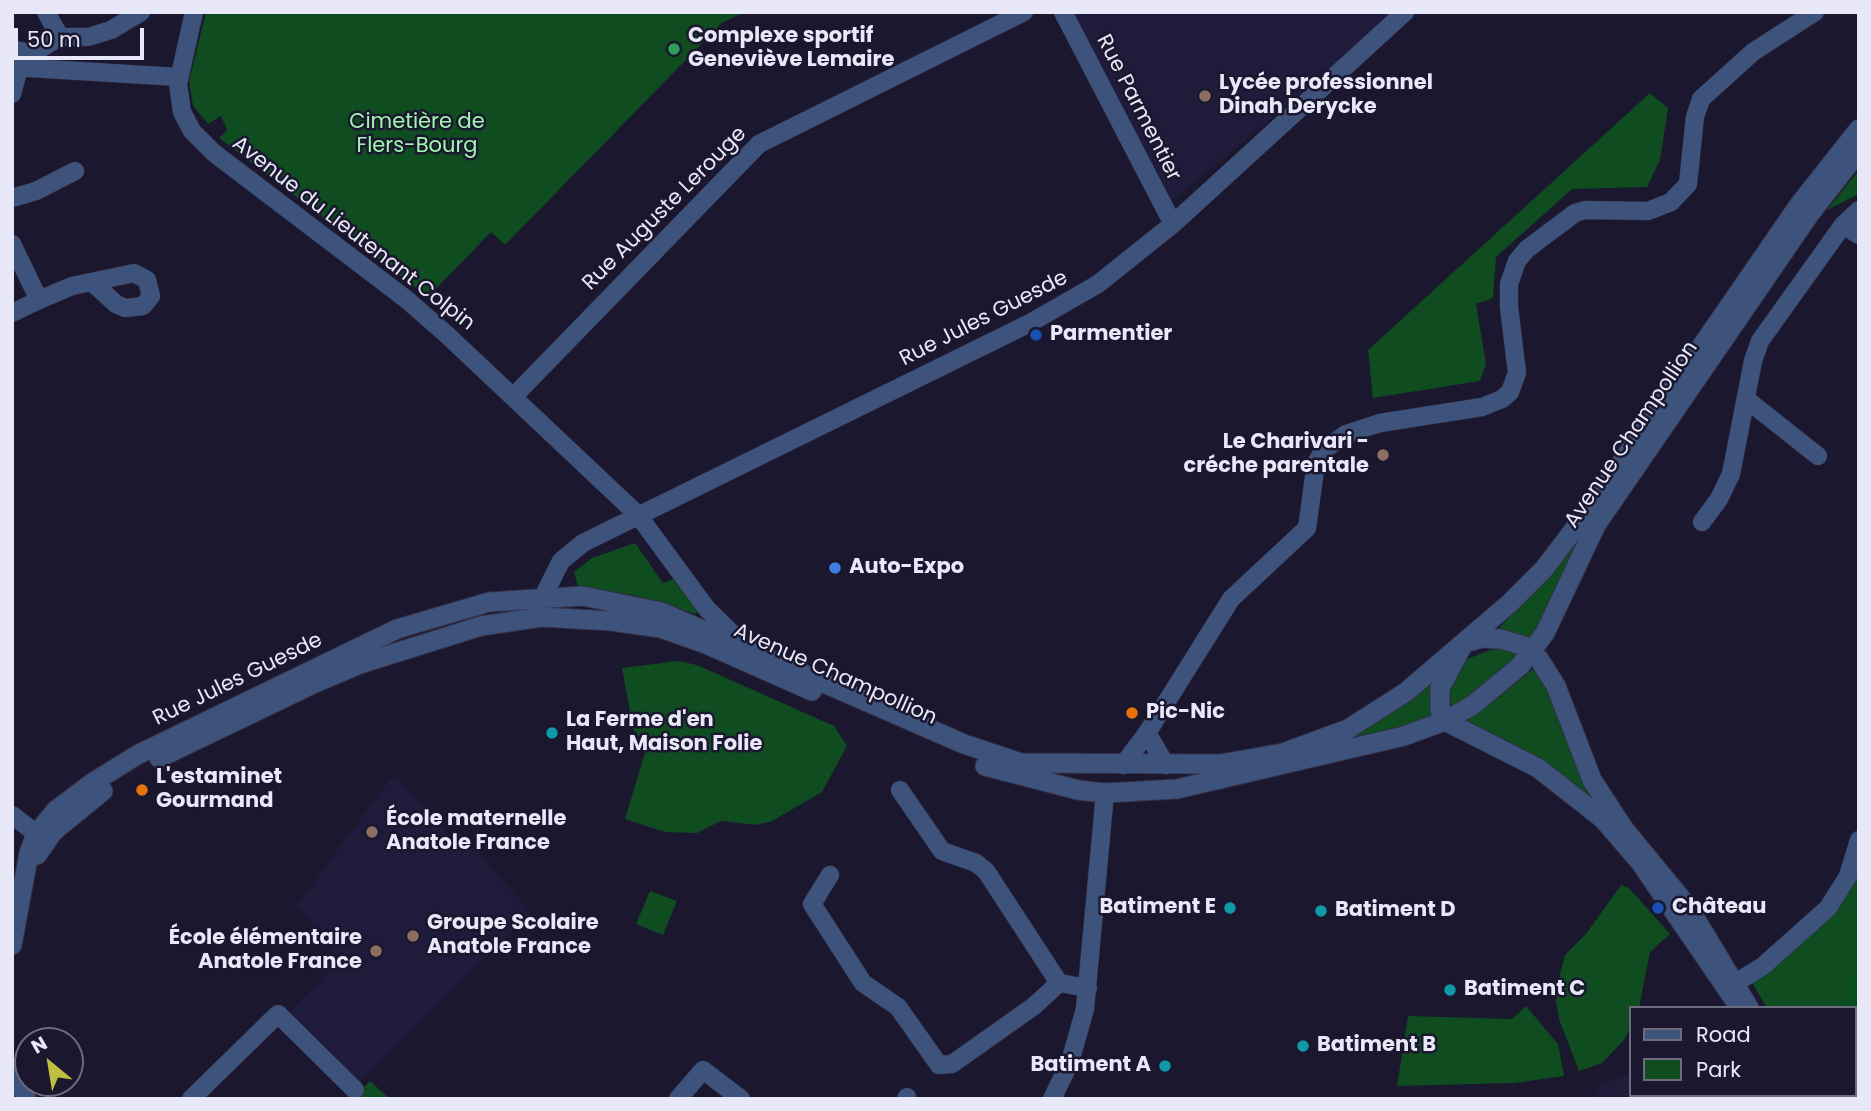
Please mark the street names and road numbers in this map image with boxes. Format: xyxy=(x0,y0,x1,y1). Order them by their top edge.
street label: Rue Parmentier xyxy=(1090,31,1186,185)
street label: Rue Auguste Lerouge xyxy=(578,122,752,296)
street label: Avenue du Lieutenant Colpin xyxy=(227,131,479,337)
street label: Rue Jules Guesde xyxy=(896,266,1072,372)
street label: Avenue Champollion xyxy=(1560,337,1704,533)
street label: Avenue Champollion xyxy=(729,619,941,731)
street label: Rue Jules Guesde xyxy=(149,628,327,732)

